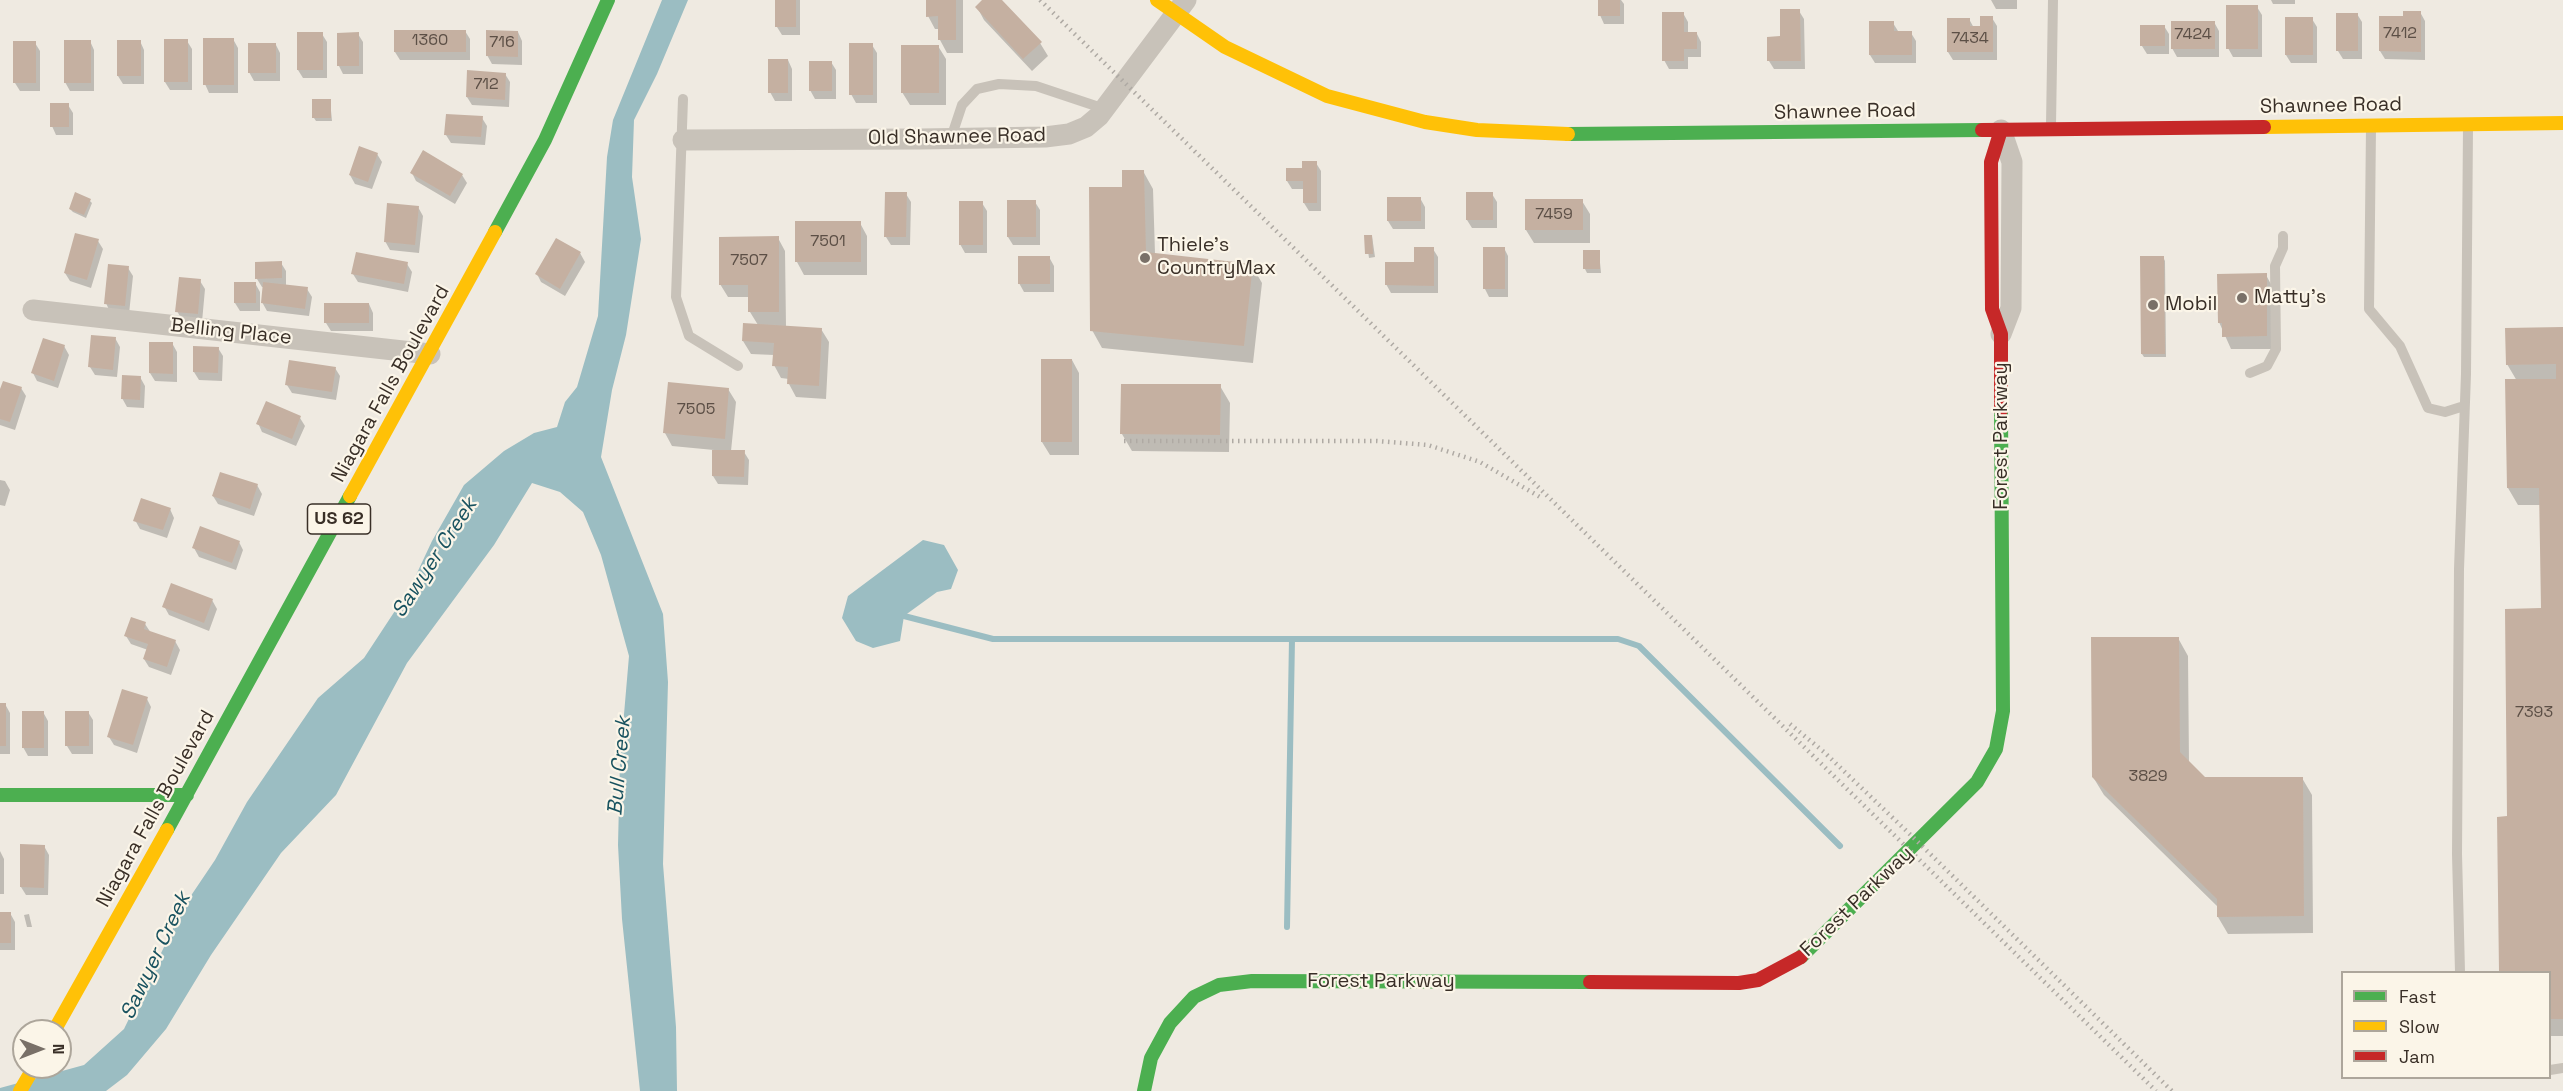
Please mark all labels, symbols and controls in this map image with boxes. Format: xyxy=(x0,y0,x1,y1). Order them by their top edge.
house number: 7412 xyxy=(2383,24,2417,44)
house number: 7424 xyxy=(2174,25,2212,45)
house number: 7434 xyxy=(1951,29,1989,49)
house number: 1360 xyxy=(412,31,448,51)
house number: 716 xyxy=(489,33,515,53)
house number: 712 xyxy=(473,75,499,95)
street label: Shawnee Road xyxy=(2260,93,2402,119)
street label: Shawnee Road xyxy=(1774,99,1916,125)
street label: Old Shawnee Road xyxy=(868,123,1046,151)
house number: 7459 xyxy=(1535,205,1573,225)
house number: 7501 xyxy=(810,232,846,252)
place label: Thiele's CountryMax xyxy=(1157,234,1276,281)
house number: 7507 xyxy=(730,251,768,271)
marker: Thiele's CountryMax xyxy=(1138,251,1152,265)
street label: Niagara Falls Boulevard xyxy=(327,281,455,487)
place label: Matty's xyxy=(2254,286,2326,310)
marker: Matty's xyxy=(2235,291,2249,305)
place label: Mobil xyxy=(2165,293,2217,317)
marker: Mobil xyxy=(2146,298,2160,312)
street label: Belling Place xyxy=(169,314,293,350)
street label: Forest Parkway xyxy=(1990,362,2014,510)
house number: 7505 xyxy=(677,400,715,420)
water label: Sawyer Creek xyxy=(387,494,483,622)
road number: US 62 xyxy=(308,504,370,534)
house number: 7393 xyxy=(2515,703,2553,723)
street label: Niagara Falls Boulevard xyxy=(92,706,220,912)
water label: Bull Creek xyxy=(603,715,637,817)
house number: 3829 xyxy=(2128,767,2168,787)
street label: Forest Parkway xyxy=(1796,842,1918,962)
water label: Sawyer Creek xyxy=(116,888,196,1024)
street label: Forest Parkway xyxy=(1307,970,1455,994)
legend xyxy=(2341,971,2551,1079)
text: Fast xyxy=(2399,985,2436,1008)
text: Slow xyxy=(2399,1015,2440,1038)
north arrow xyxy=(12,1019,72,1079)
text: N xyxy=(48,1044,69,1054)
text: Jam xyxy=(2399,1045,2435,1068)

